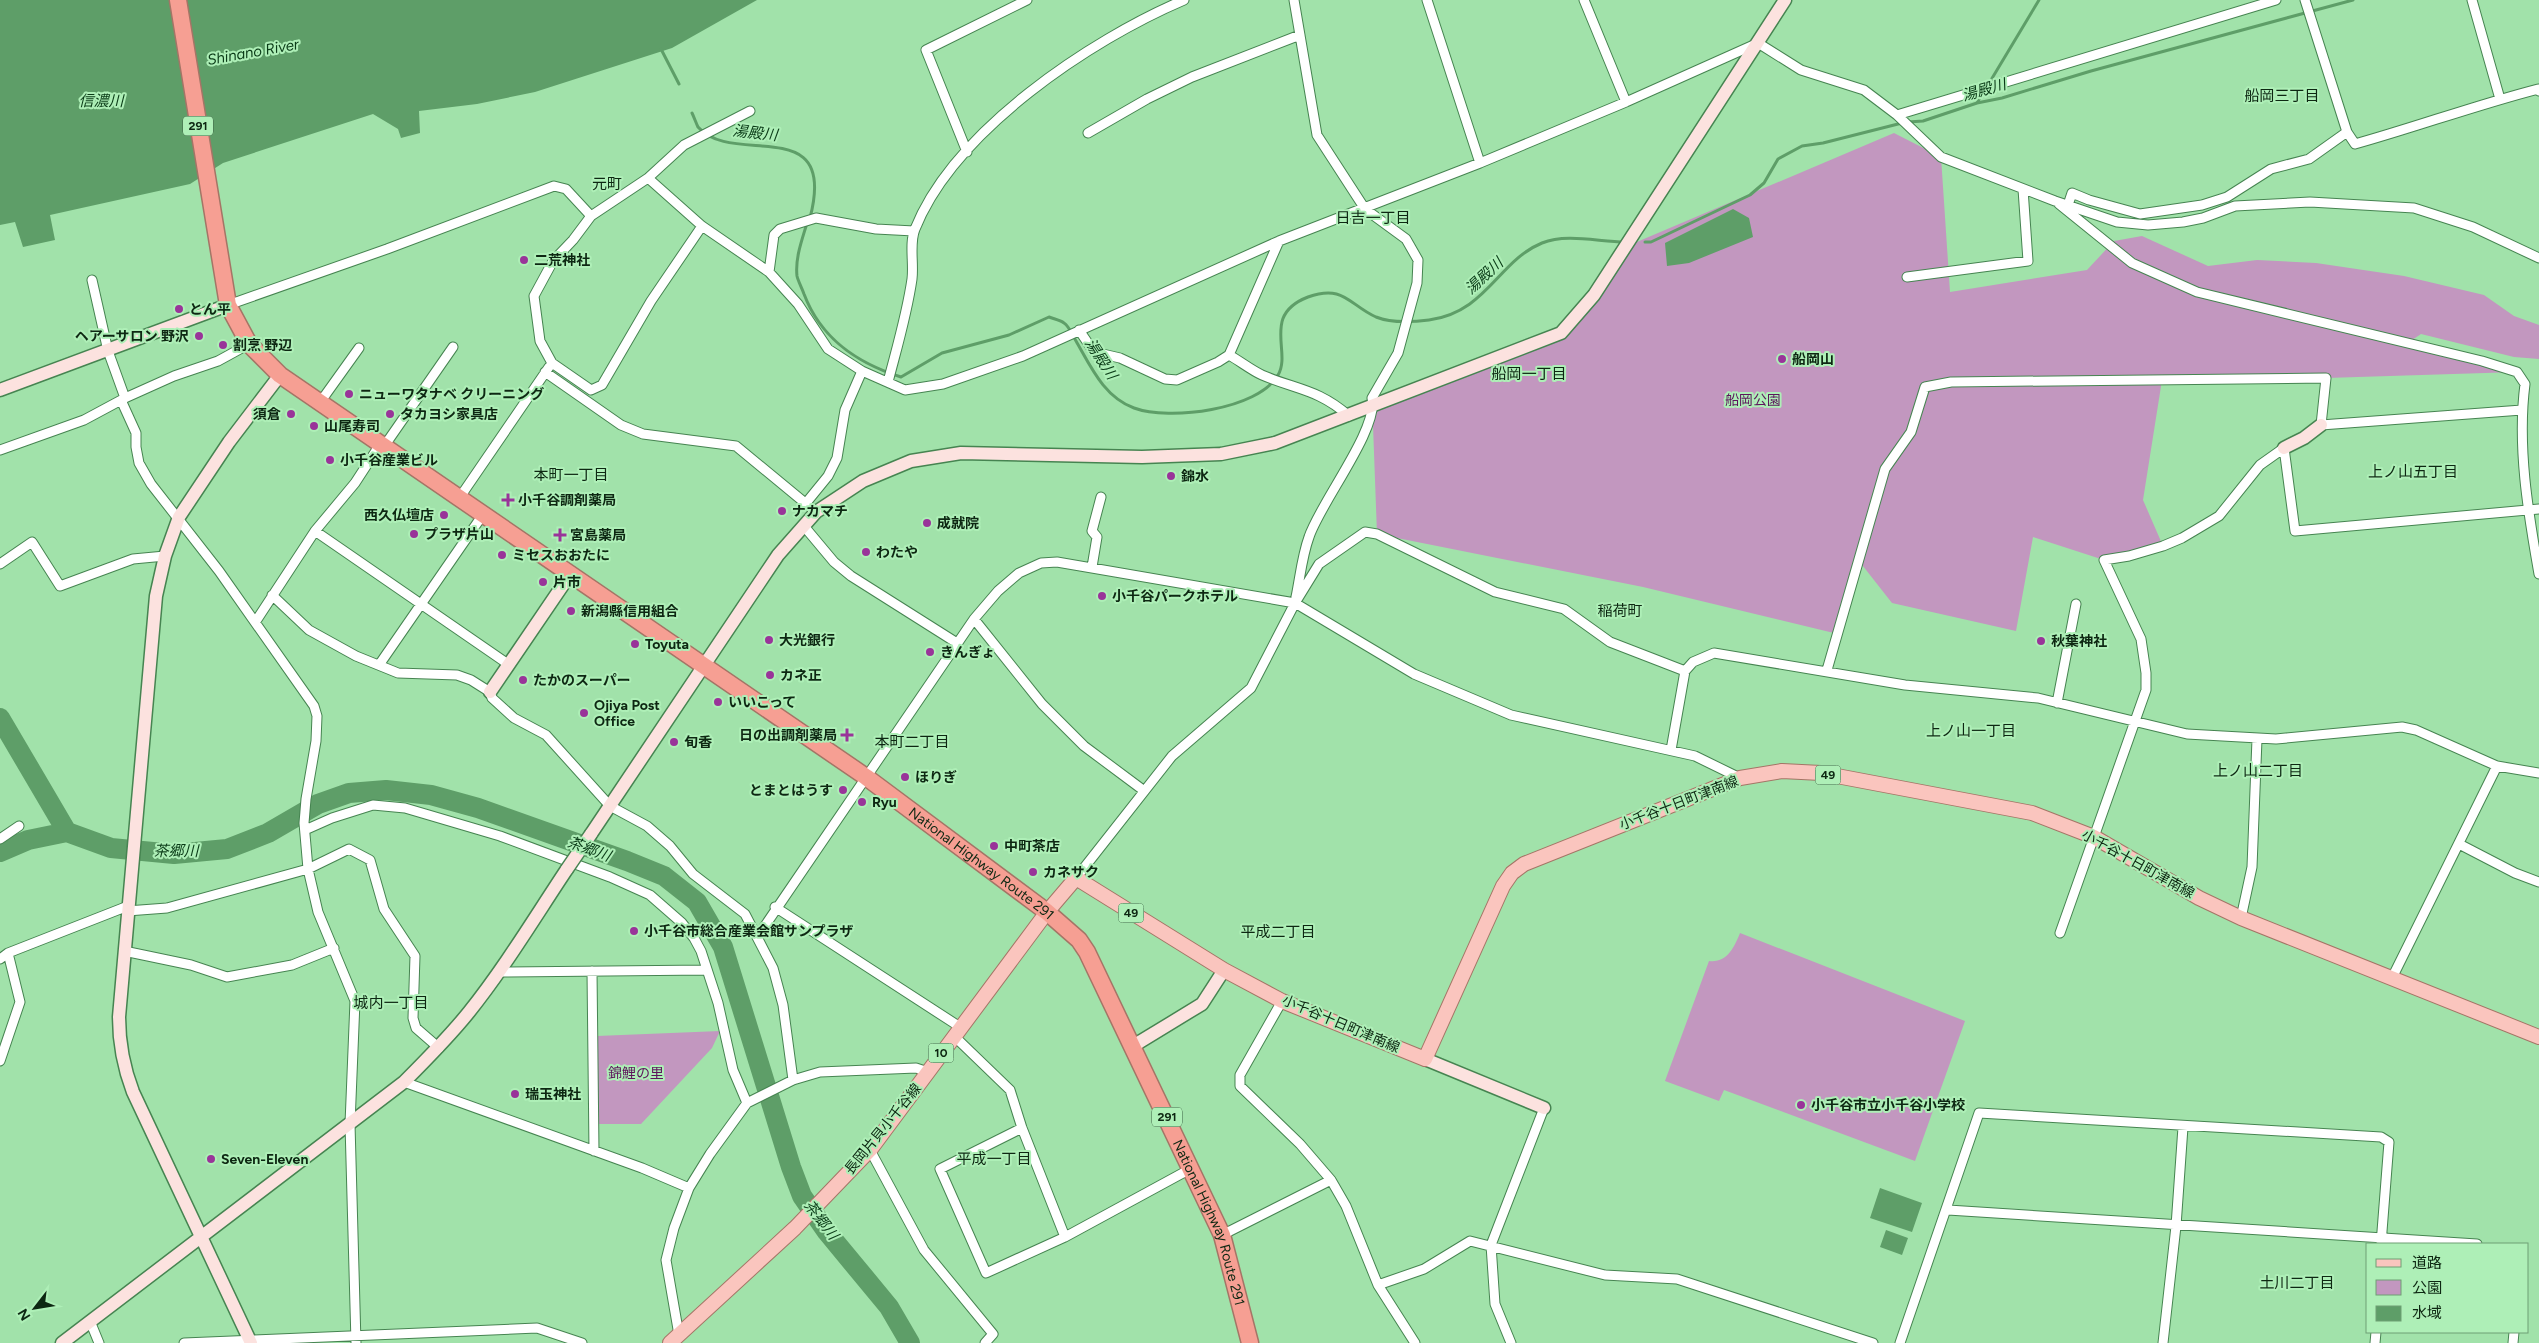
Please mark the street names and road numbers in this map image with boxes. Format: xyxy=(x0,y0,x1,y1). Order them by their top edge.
road number: 291 xyxy=(183,116,213,136)
road number: 49 xyxy=(1816,766,1840,784)
street label: 小千谷十日町津南線 xyxy=(1617,772,1741,834)
street label: National Highway Route 291 xyxy=(905,803,1058,923)
street label: 小千谷十日町津南線 xyxy=(2079,826,2197,902)
road number: 49 xyxy=(1118,904,1144,922)
street label: 小千谷十日町津南線 xyxy=(1280,992,1402,1056)
road number: 10 xyxy=(928,1044,954,1062)
street label: 長岡片貝小千谷線 xyxy=(841,1080,925,1178)
road number: 291 xyxy=(1152,1108,1182,1126)
street label: National Highway Route 291 xyxy=(1169,1137,1248,1307)

